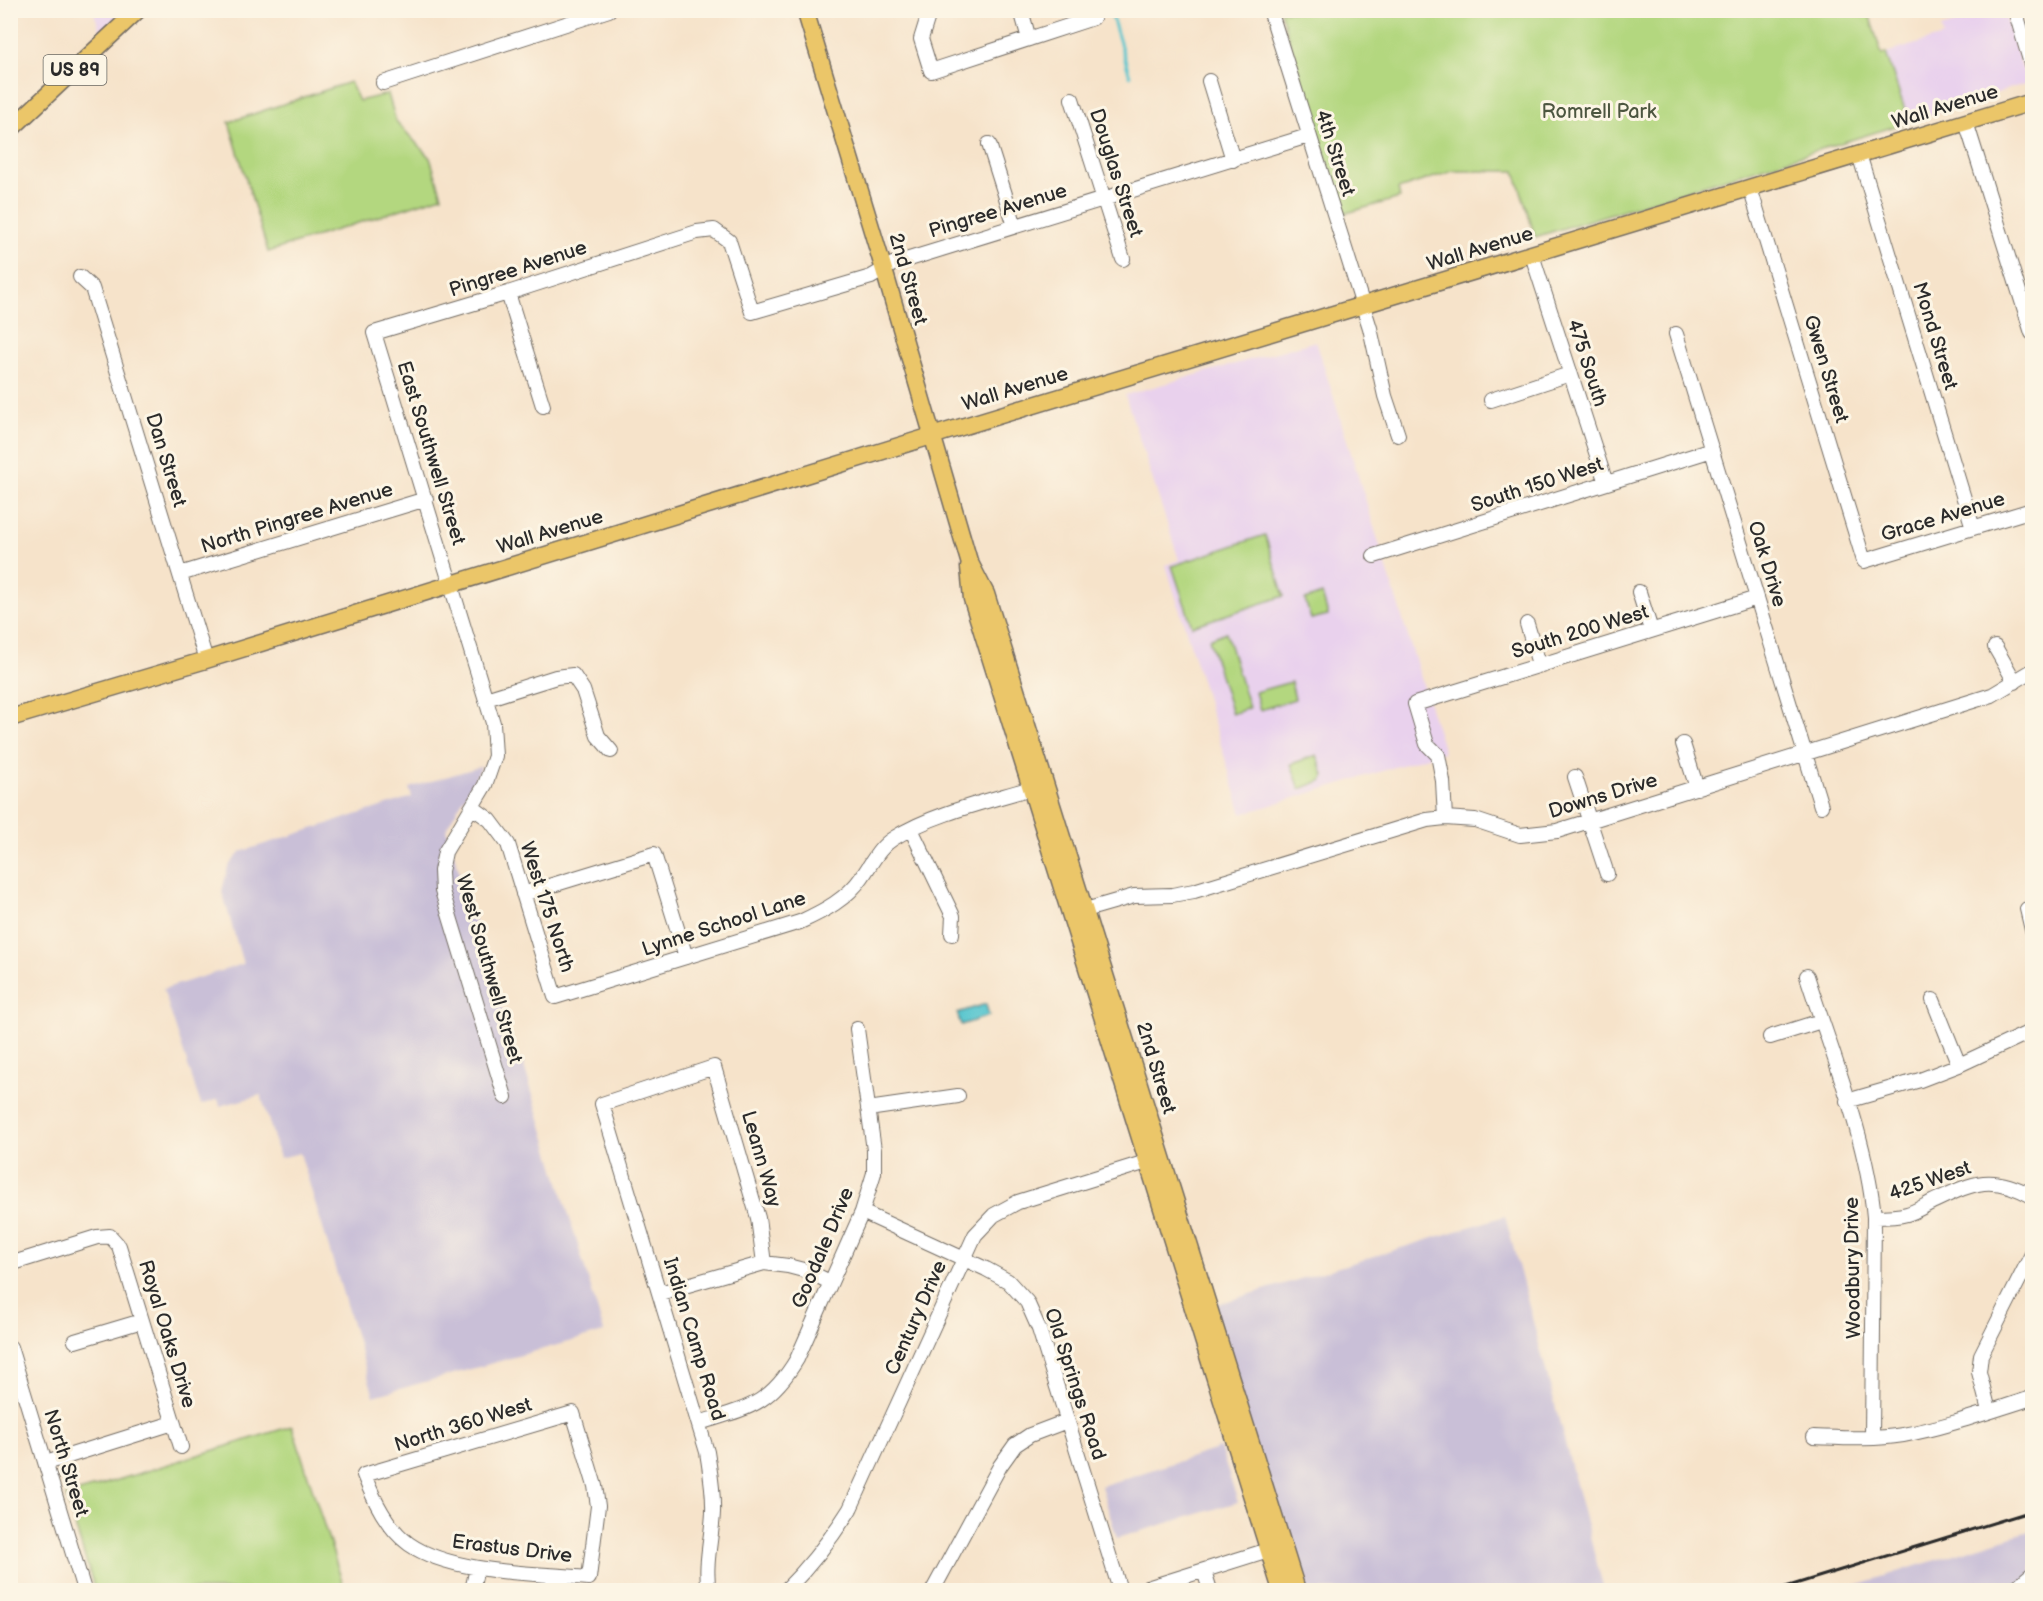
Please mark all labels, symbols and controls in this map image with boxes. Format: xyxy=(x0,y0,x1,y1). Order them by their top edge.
road number: US 89 xyxy=(44,55,106,85)
street label: Wall Avenue xyxy=(1889,79,2001,135)
park label: Romrell Park xyxy=(1541,100,1657,124)
street label: Douglas Street xyxy=(1084,106,1148,240)
street label: 4th Street xyxy=(1310,107,1360,199)
street label: Pingree Avenue xyxy=(926,179,1070,243)
street label: Wall Avenue xyxy=(1424,221,1536,277)
street label: 2nd Street xyxy=(883,230,933,328)
street label: Pingree Avenue xyxy=(446,235,590,303)
street label: Mond Street xyxy=(1907,279,1963,393)
street label: Gwen Street xyxy=(1798,312,1854,426)
street label: 475 South xyxy=(1562,316,1612,410)
street label: East Southwell Street xyxy=(392,358,470,548)
street label: Wall Avenue xyxy=(959,361,1071,417)
street label: Dan Street xyxy=(140,410,192,510)
street label: South 150 West xyxy=(1468,452,1606,518)
street label: North Pingree Avenue xyxy=(198,477,396,559)
street label: Grace Avenue xyxy=(1878,487,2008,547)
street label: Wall Avenue xyxy=(494,504,606,560)
street label: Oak Drive xyxy=(1743,518,1791,610)
street label: South 200 West xyxy=(1509,600,1651,664)
street label: Downs Drive xyxy=(1546,768,1660,824)
street label: West 175 North xyxy=(515,839,579,975)
street label: West Southwell Street xyxy=(451,872,527,1066)
street label: Lynne School Lane xyxy=(639,886,809,962)
street label: 2nd Street xyxy=(1131,1019,1181,1117)
street label: Leann Way xyxy=(736,1108,786,1210)
street label: 425 West xyxy=(1886,1156,1974,1206)
street label: Goodale Drive xyxy=(787,1184,859,1312)
street label: Woodbury Drive xyxy=(1840,1197,1866,1339)
street label: Indian Camp Road xyxy=(658,1255,730,1423)
street label: Royal Oaks Drive xyxy=(133,1257,201,1411)
street label: Century Drive xyxy=(880,1257,952,1379)
street label: Old Springs Road xyxy=(1039,1305,1111,1463)
street label: North 360 West xyxy=(391,1393,535,1457)
street label: North Street xyxy=(38,1406,94,1520)
street label: Erastus Drive xyxy=(451,1530,574,1568)

